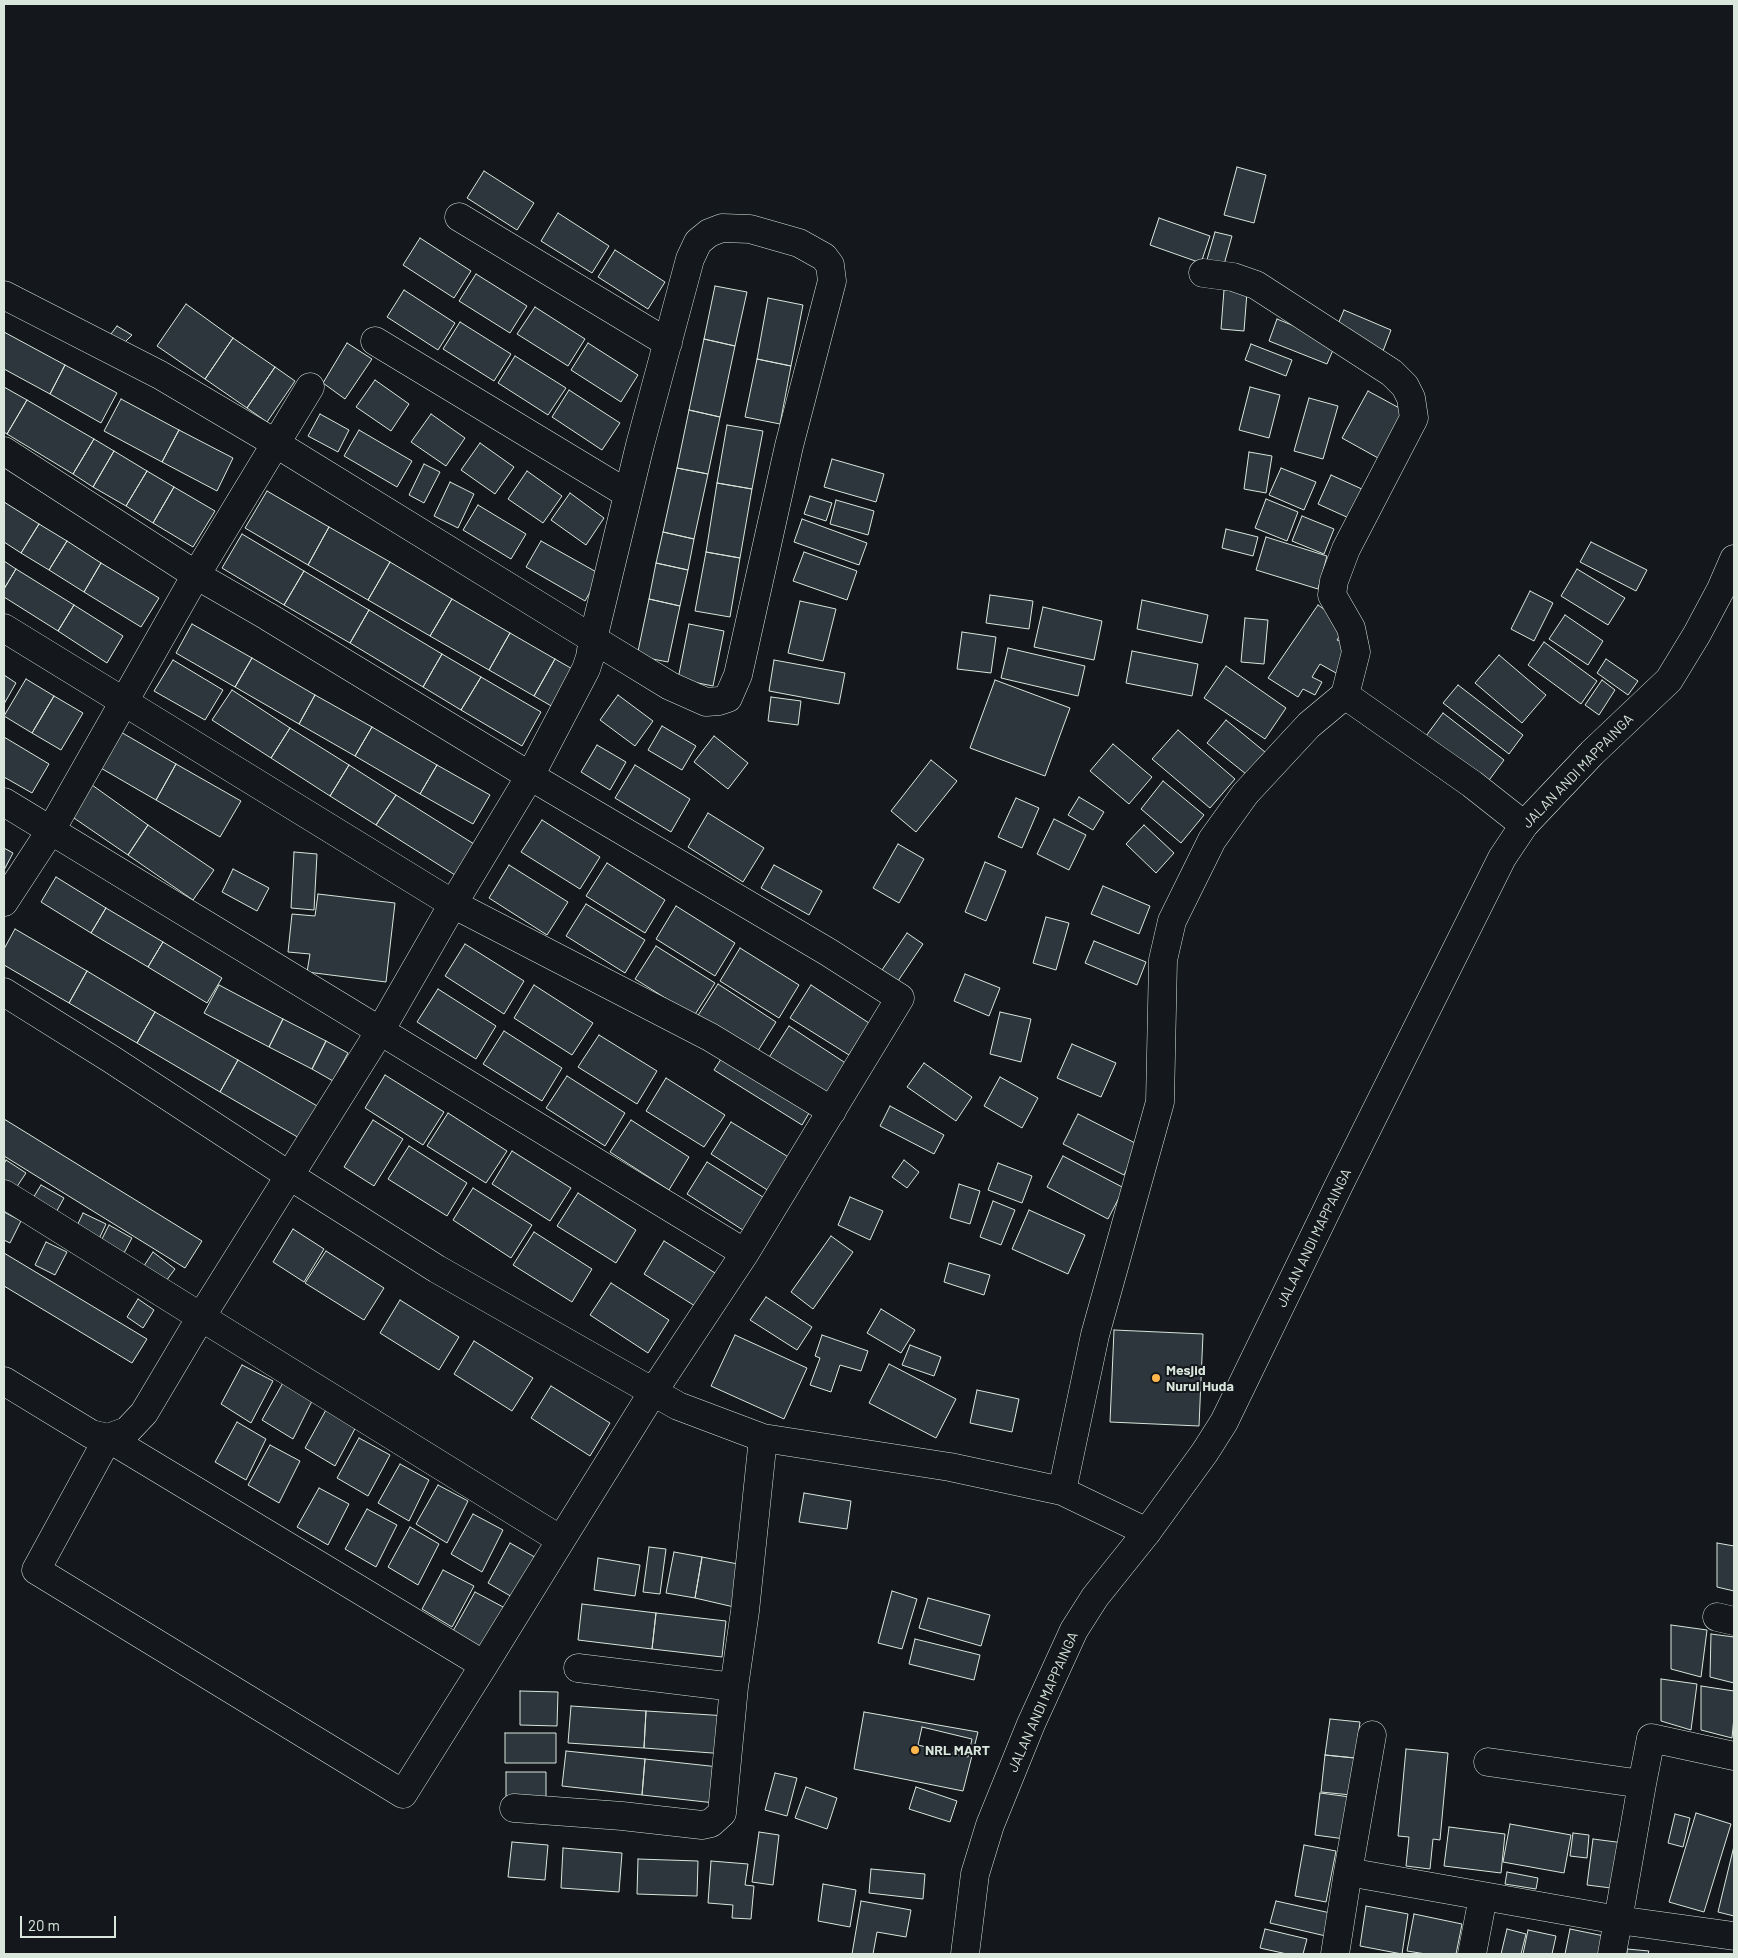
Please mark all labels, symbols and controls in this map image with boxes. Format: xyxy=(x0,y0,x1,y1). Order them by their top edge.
street label: JALAN ANDI MAPPAINGA xyxy=(1519,710,1637,832)
street label: JALAN ANDI MAPPAINGA xyxy=(1273,1166,1355,1310)
place label: Mesjid Nurul Huda xyxy=(1166,1362,1234,1394)
marker: Mesjid Nurul Huda xyxy=(1150,1372,1162,1384)
street label: JALAN ANDI MAPPAINGA xyxy=(1004,1629,1082,1775)
place label: NRL MART xyxy=(925,1742,990,1758)
marker: NRL MART xyxy=(909,1744,921,1756)
scale bar xyxy=(22,1906,119,1938)
text: 20 m xyxy=(28,1916,60,1934)

